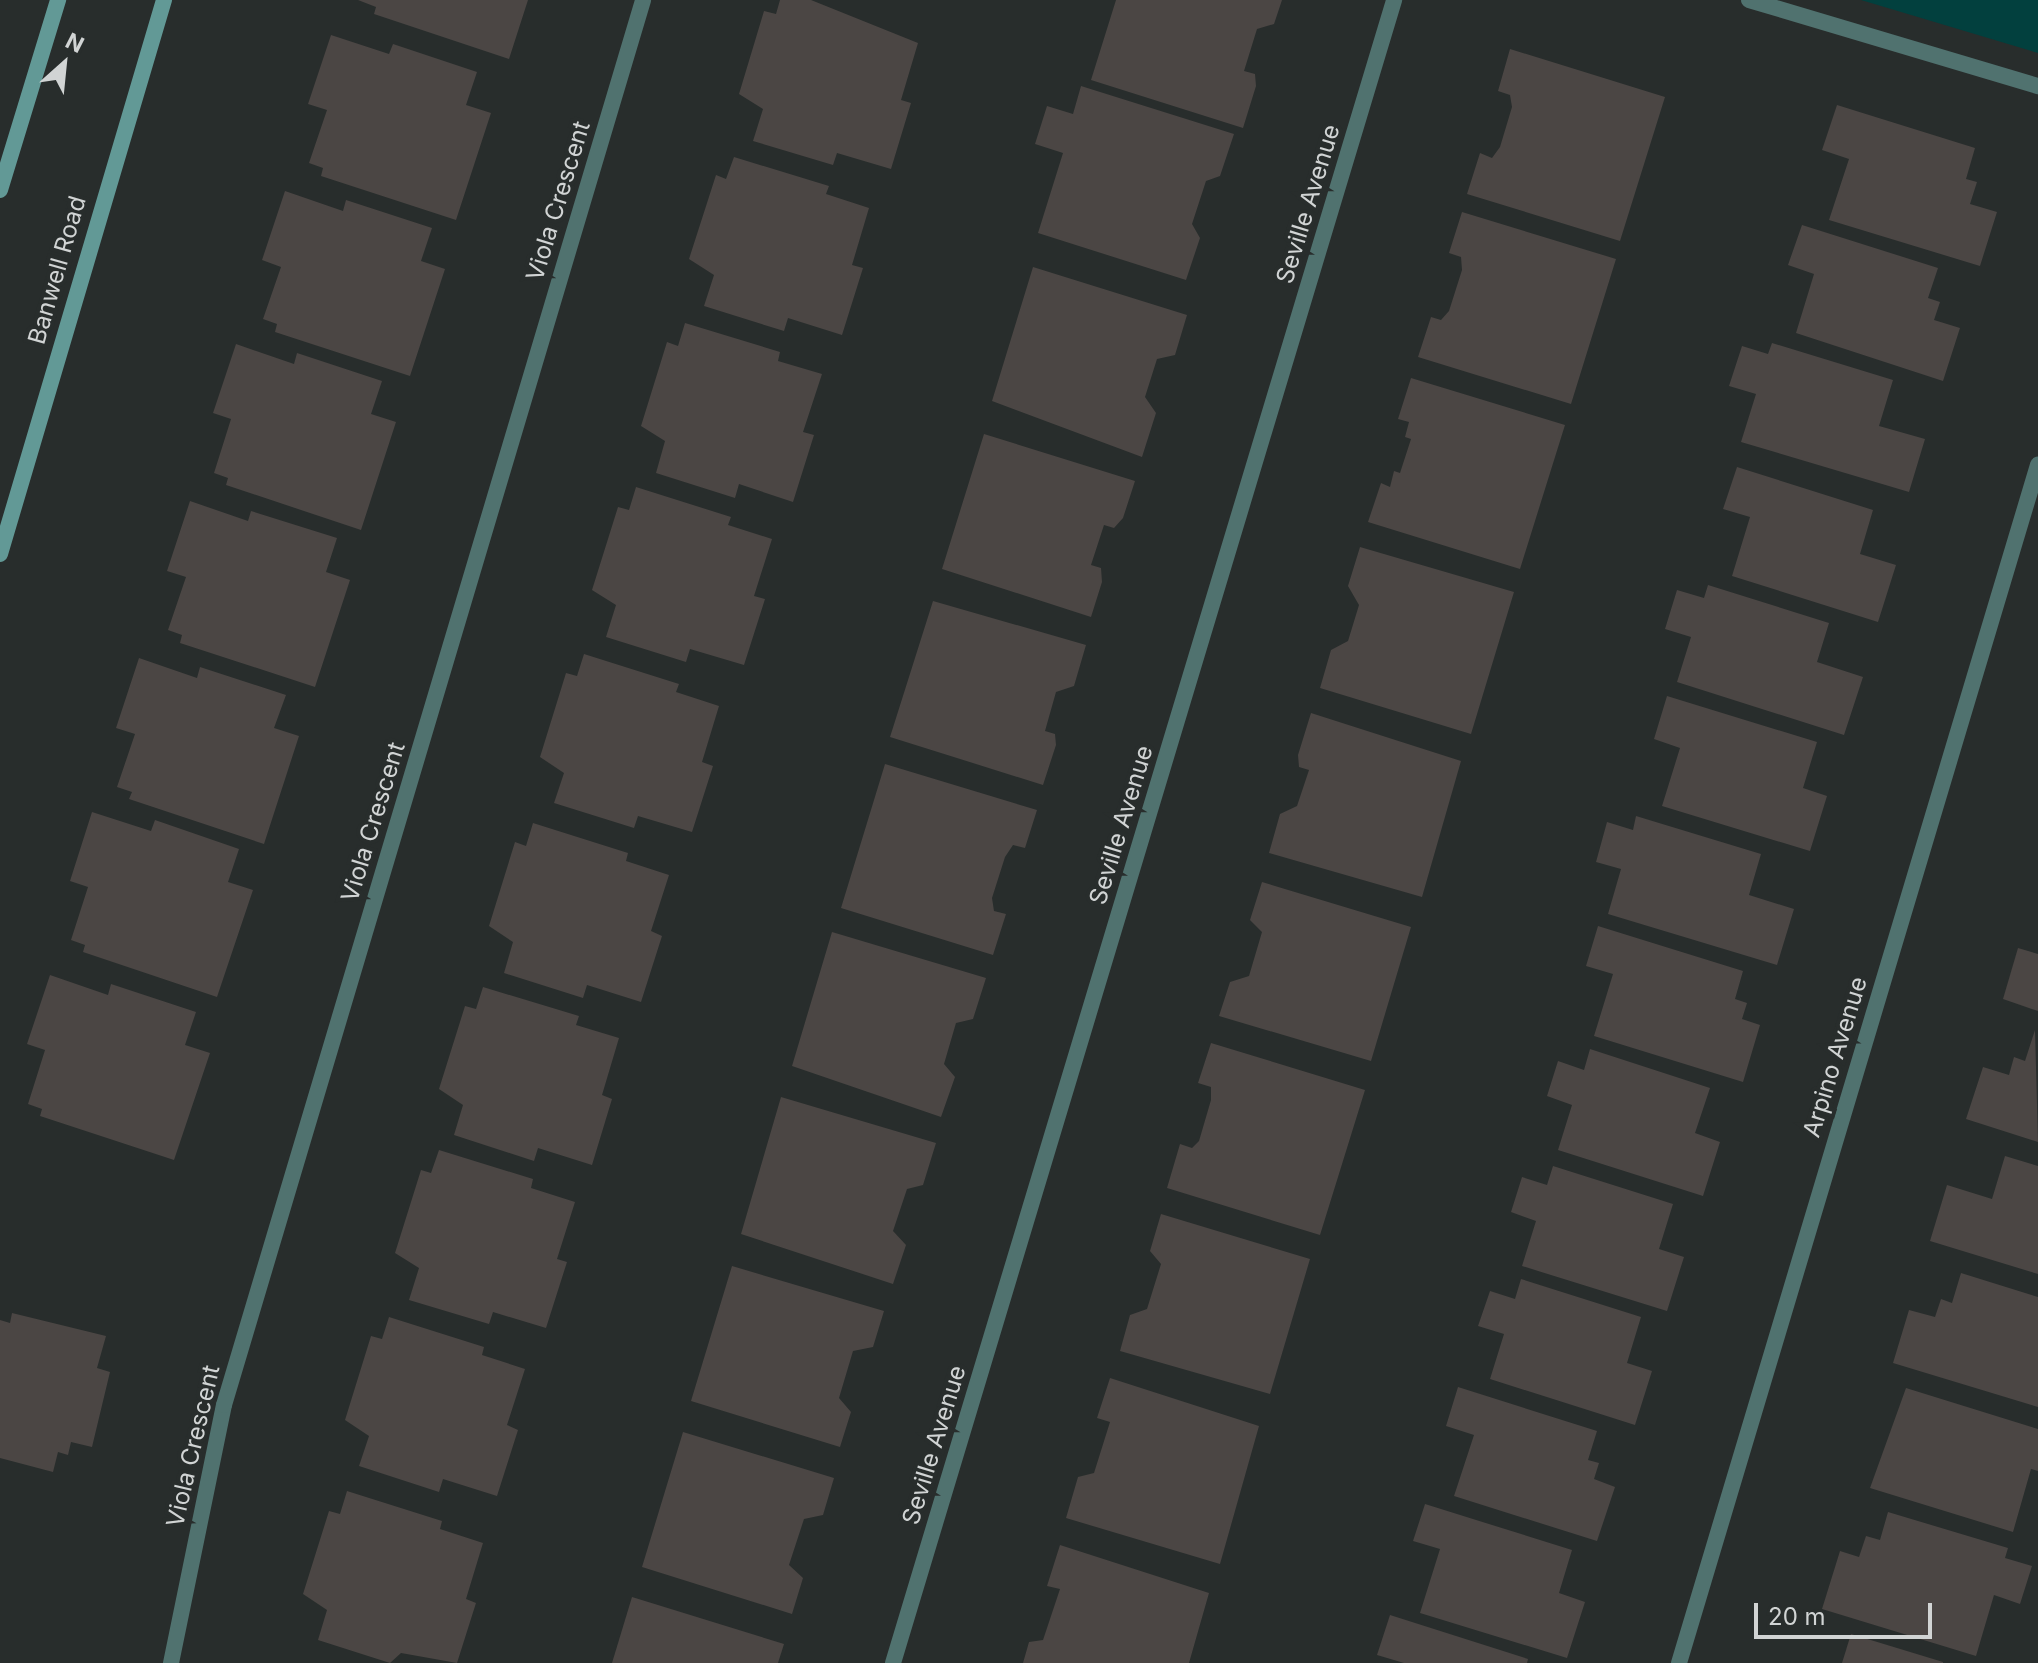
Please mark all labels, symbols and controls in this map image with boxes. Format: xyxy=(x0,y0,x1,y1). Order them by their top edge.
north arrow xyxy=(24,24,104,104)
text: N xyxy=(62,27,88,58)
street label: Viola Crescent xyxy=(520,118,596,284)
street label: Seville Avenue xyxy=(1270,121,1346,287)
street label: Banwell Road xyxy=(22,193,92,347)
street label: Viola Crescent xyxy=(335,739,411,905)
street label: Seville Avenue xyxy=(1083,742,1159,908)
street label: Arpino Avenue xyxy=(1797,973,1873,1141)
street label: Viola Crescent xyxy=(160,1362,226,1530)
street label: Seville Avenue xyxy=(896,1362,972,1528)
scale bar xyxy=(1758,1587,1936,1637)
text: 20 m xyxy=(1768,1602,1826,1631)

